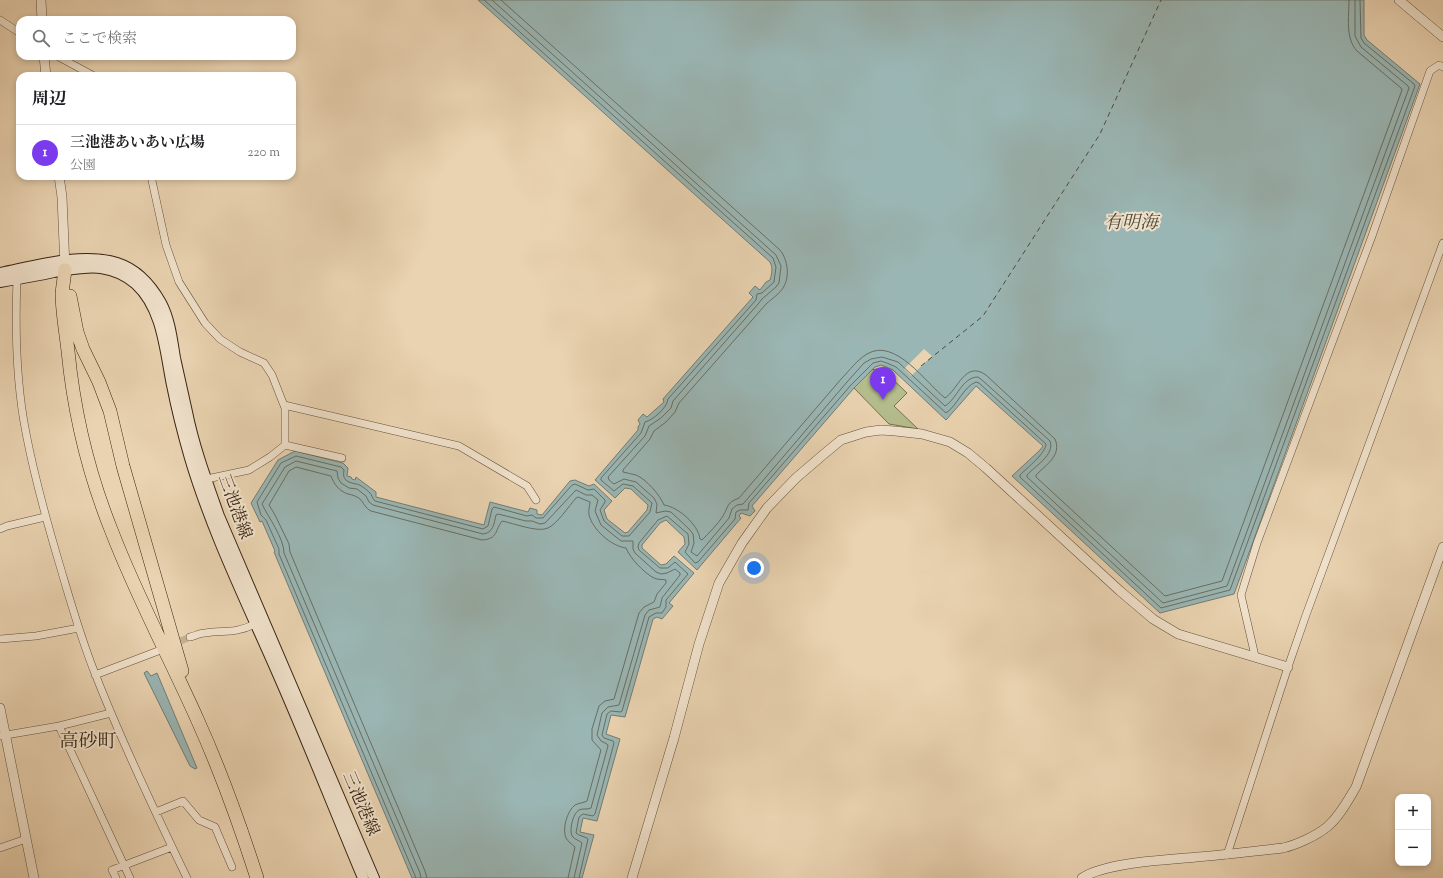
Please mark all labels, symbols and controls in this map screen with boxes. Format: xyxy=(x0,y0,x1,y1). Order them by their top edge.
search box xyxy=(16,16,296,60)
icon: search xyxy=(30,27,52,49)
text: ここで検索 xyxy=(62,29,137,50)
text: 周辺 xyxy=(32,88,66,112)
text: 三池港あいあい広場 xyxy=(70,133,205,154)
text: 1 xyxy=(43,144,47,162)
text: 220 m xyxy=(247,144,280,162)
text: 公園 xyxy=(70,157,96,175)
water label: 有明海 xyxy=(1104,211,1161,237)
pin: 1 xyxy=(870,367,896,400)
street label: 三池港線 xyxy=(211,471,257,543)
your location xyxy=(744,558,764,578)
district label: 高砂町 xyxy=(59,729,117,756)
street label: 三池港線 xyxy=(336,768,384,840)
map controls xyxy=(1395,794,1431,866)
button: + xyxy=(1395,794,1431,830)
button: − xyxy=(1395,830,1431,866)

